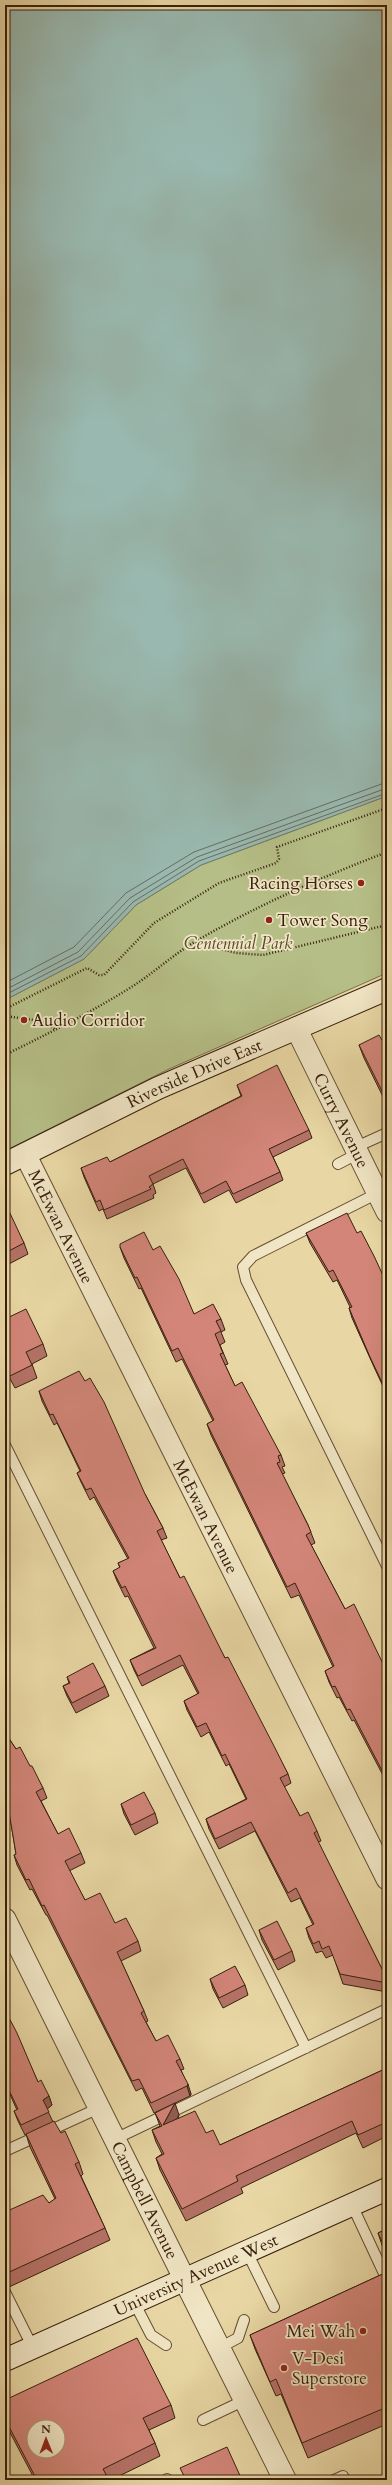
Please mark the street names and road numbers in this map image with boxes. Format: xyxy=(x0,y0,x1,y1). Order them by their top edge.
street label: Riverside Drive East xyxy=(123,1033,266,1114)
street label: Curry Avenue xyxy=(308,1069,374,1172)
street label: McEwan Avenue xyxy=(23,1166,99,1288)
street label: McEwan Avenue xyxy=(167,1456,244,1578)
street label: Campbell Avenue xyxy=(106,2137,184,2263)
street label: University Avenue West xyxy=(110,2228,282,2322)

